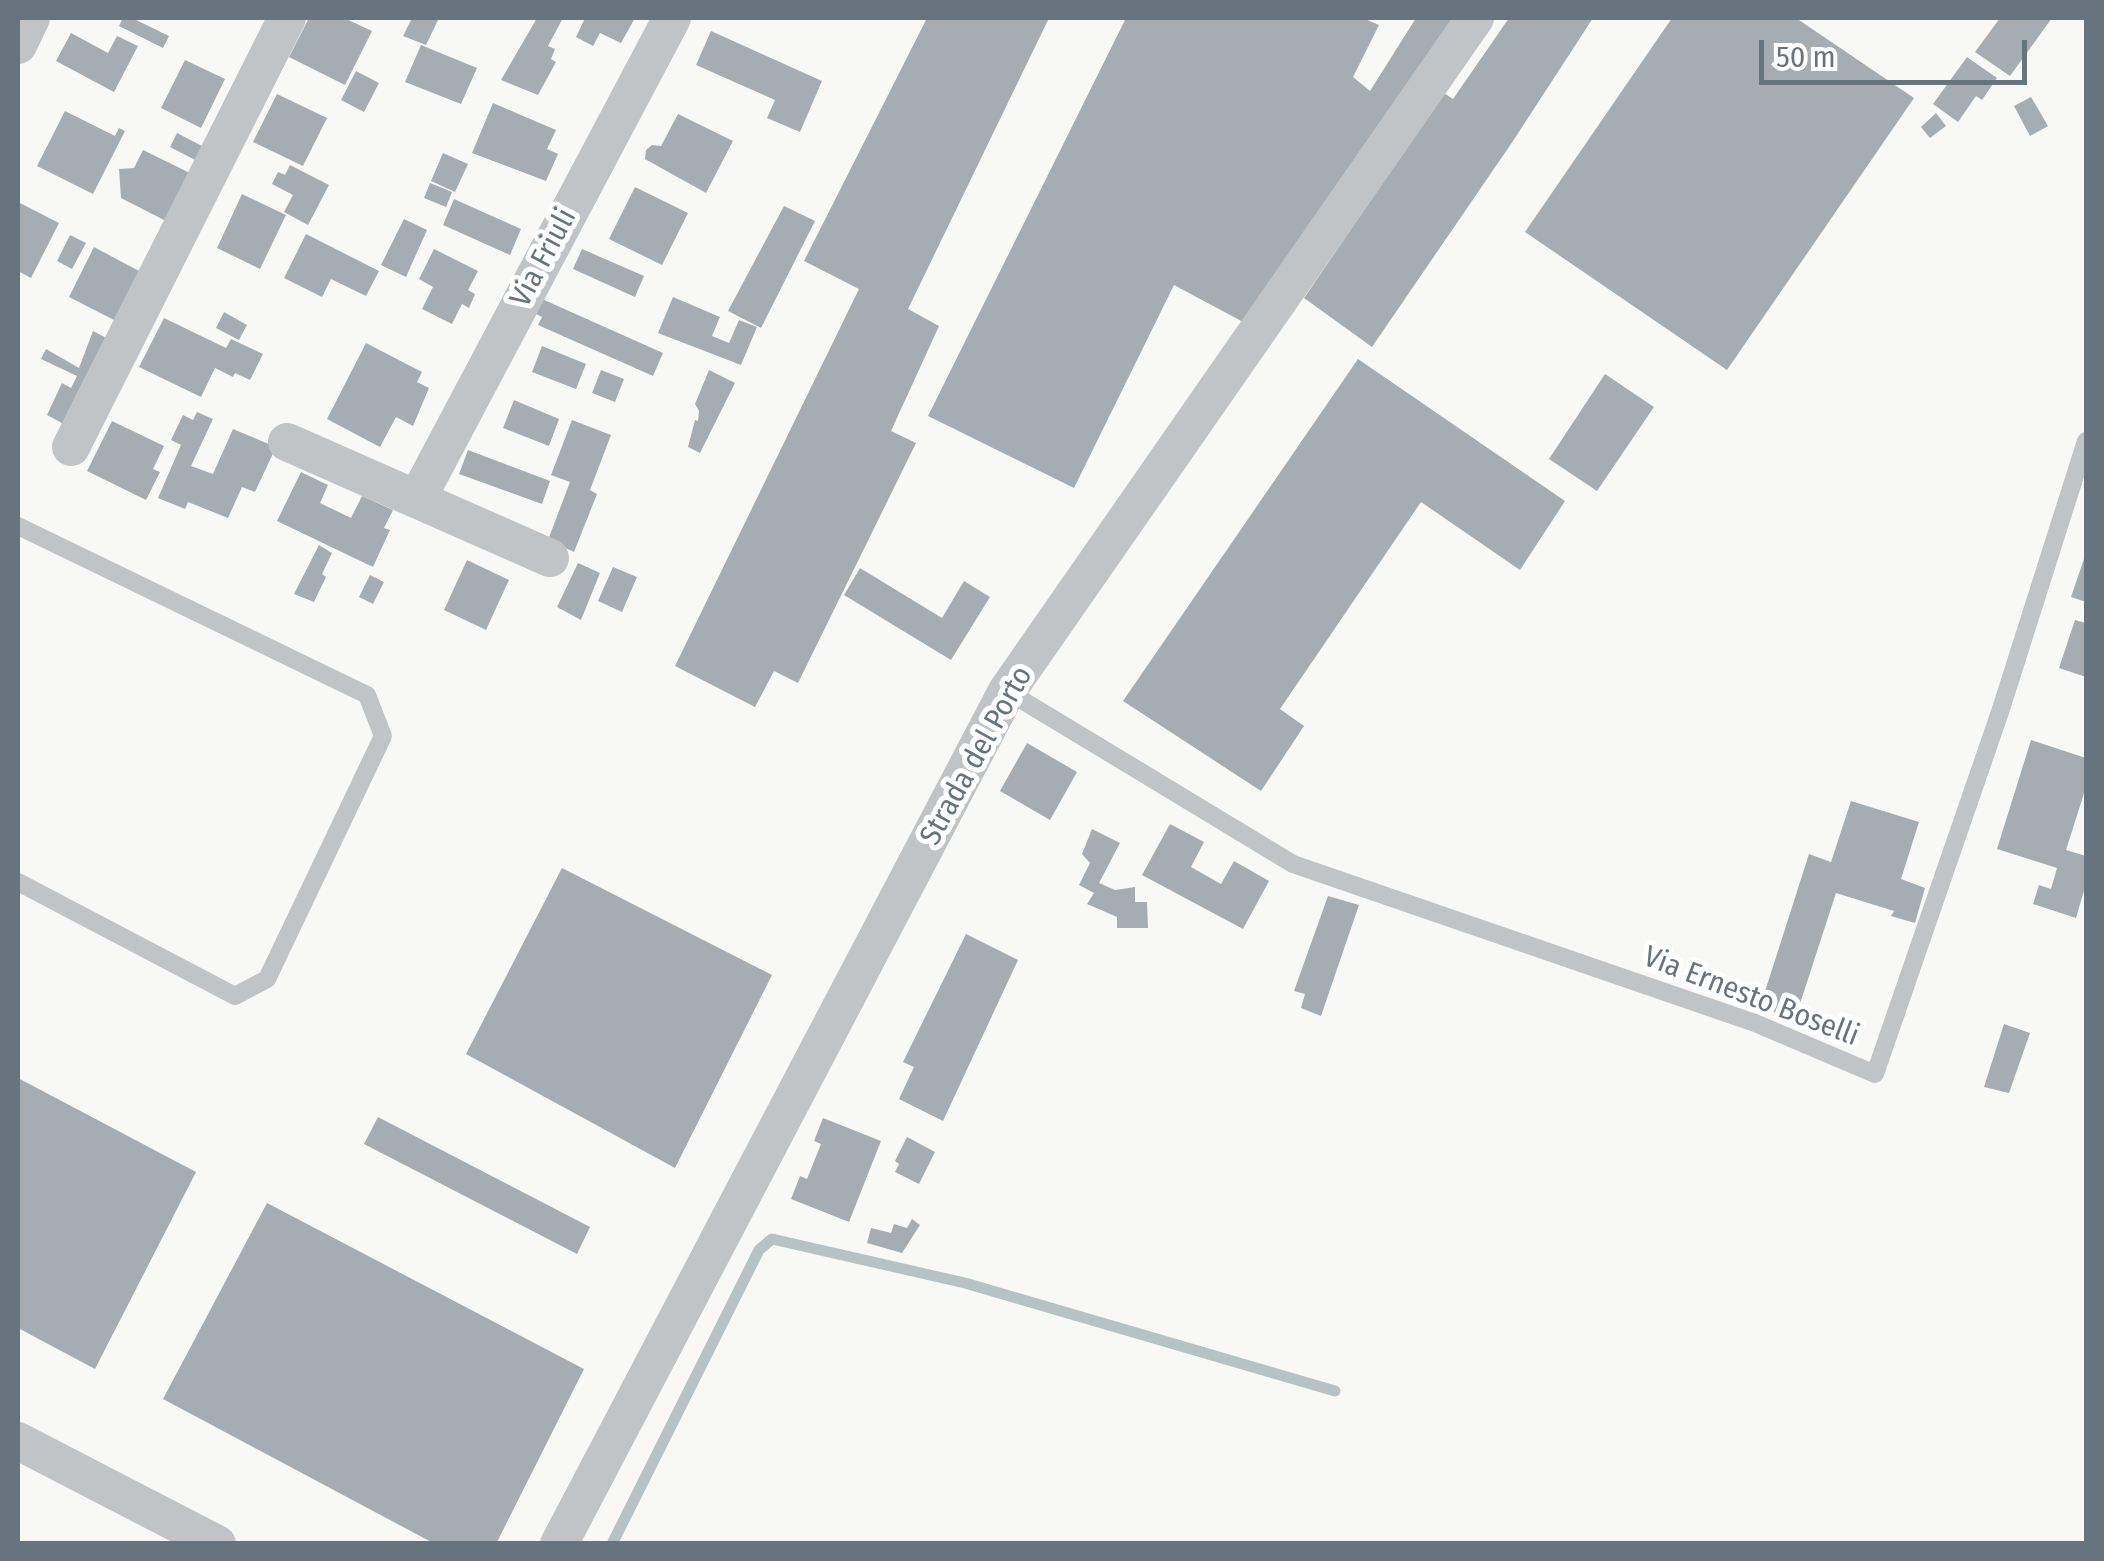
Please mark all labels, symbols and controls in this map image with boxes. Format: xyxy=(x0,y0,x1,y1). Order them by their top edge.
scale bar xyxy=(1764,20,2032,82)
text: 50 m xyxy=(1776,39,1836,75)
street label: Via Friuli xyxy=(503,203,585,313)
street label: Strada del Porto xyxy=(913,660,1041,852)
street label: Via Ernesto Boselli xyxy=(1638,939,1864,1055)

